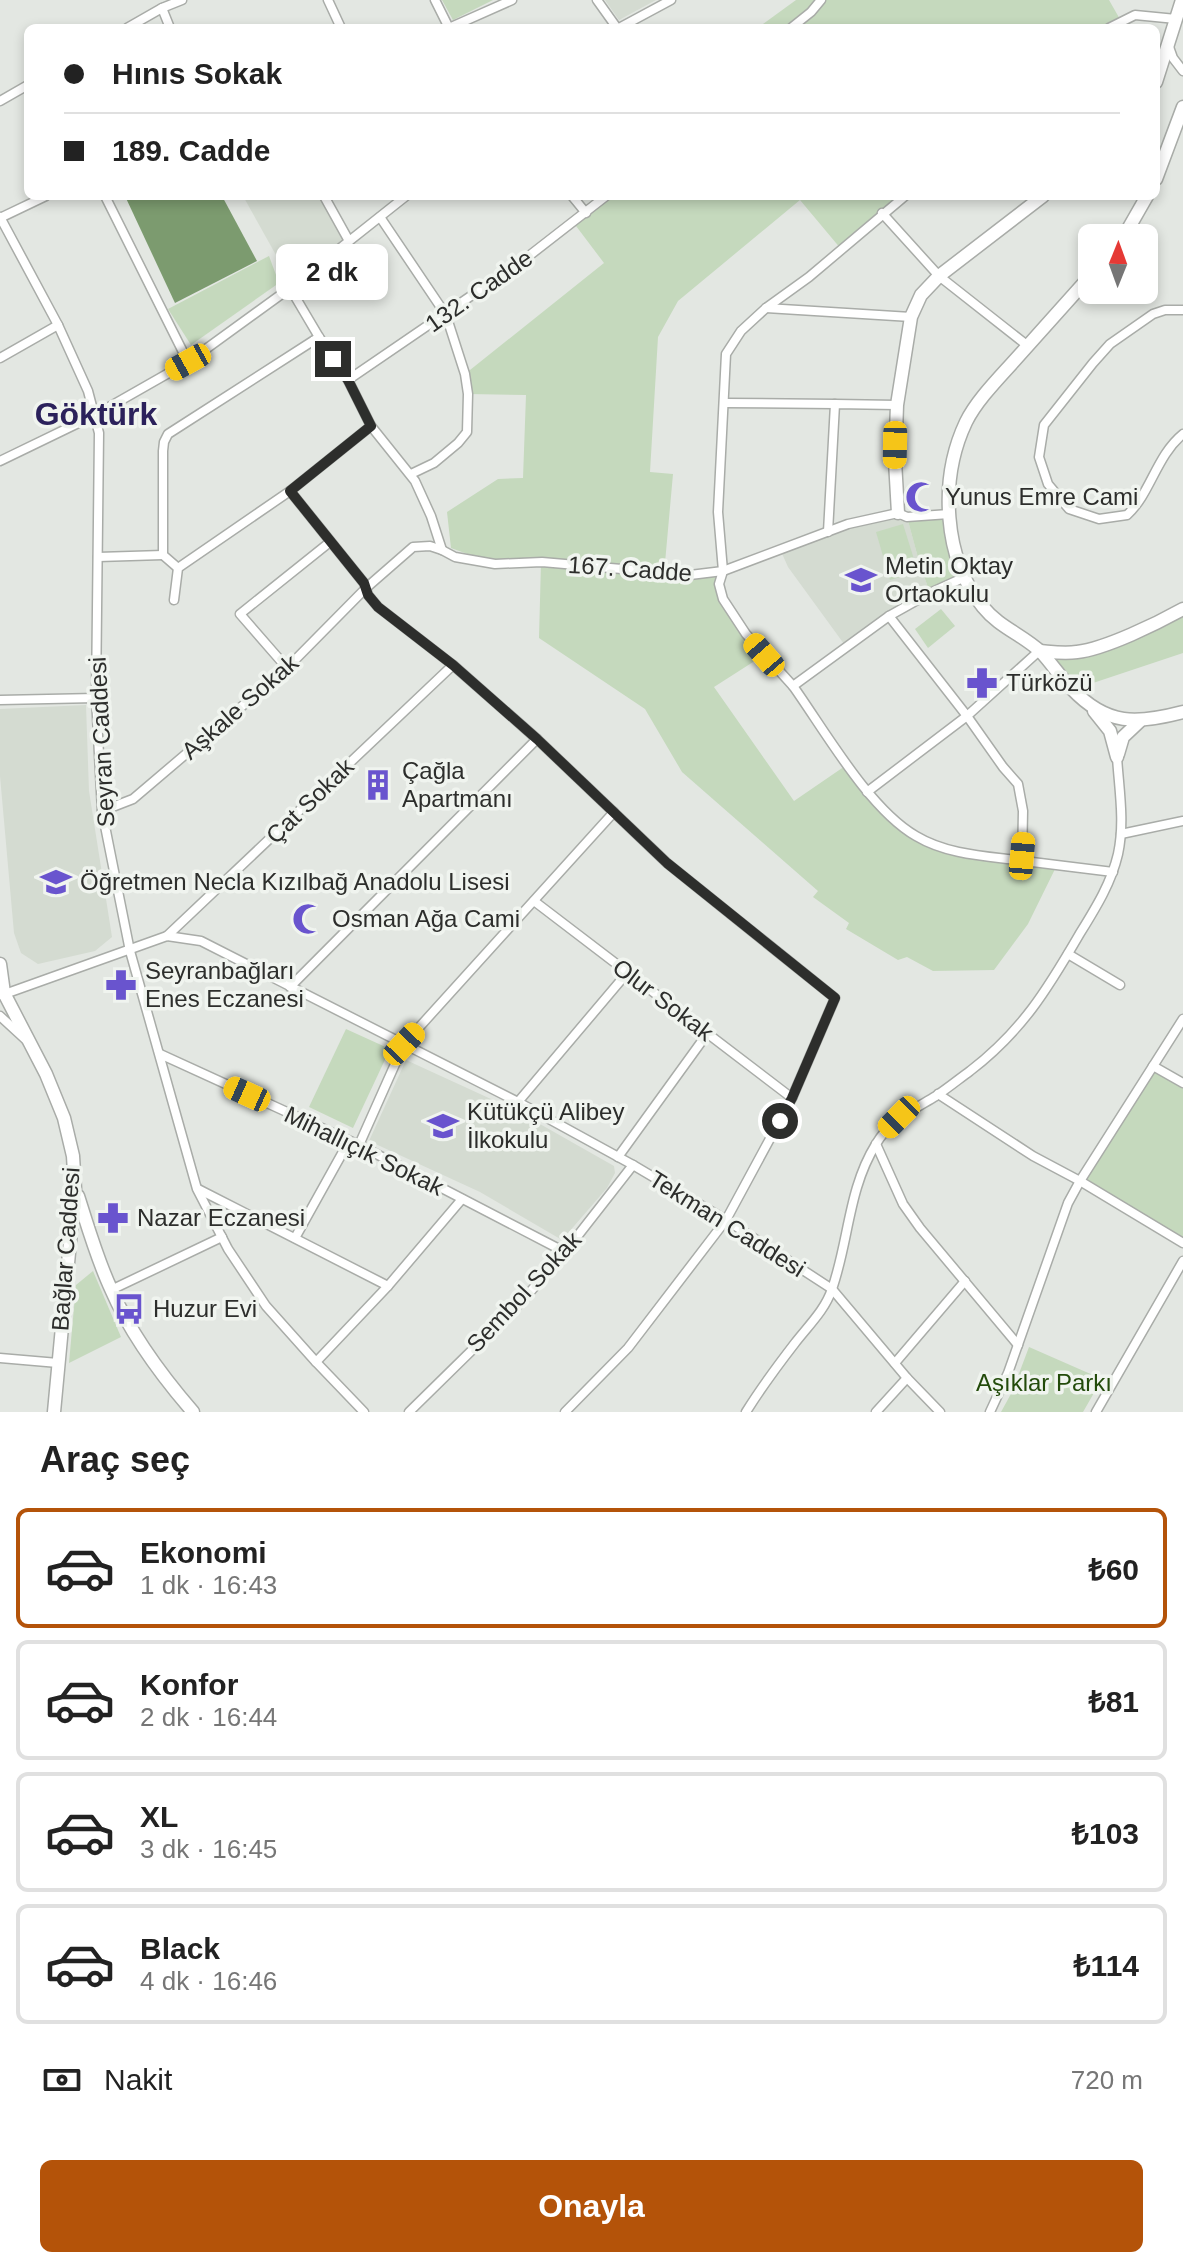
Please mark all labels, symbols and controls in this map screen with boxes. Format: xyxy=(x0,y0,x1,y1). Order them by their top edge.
text: Hınıs Sokak xyxy=(112,57,282,90)
text: 189. Cadde xyxy=(112,134,270,167)
north arrow xyxy=(1078,224,1158,304)
map controls xyxy=(1078,224,1158,304)
callout: 2 dk xyxy=(277,243,389,299)
street label: 132. Cadde xyxy=(420,244,537,337)
text: 2 dk xyxy=(306,257,358,287)
car xyxy=(161,340,215,384)
route end xyxy=(315,341,351,377)
district label: Göktürk xyxy=(35,396,158,432)
car xyxy=(883,421,907,469)
mosque icon: Yunus Emre Cami xyxy=(904,480,938,514)
place label: Yunus Emre Cami xyxy=(945,483,1138,510)
street label: 167. Cadde xyxy=(567,551,693,586)
place label: Metin Oktay Ortaokulu xyxy=(885,552,1013,607)
school or university icon: Metin Oktay Ortaokulu xyxy=(844,563,878,597)
car xyxy=(739,629,789,681)
street label: Aşkale Sokak xyxy=(176,648,304,765)
street label: Seyran Caddesi xyxy=(84,656,119,828)
pharmacy icon: Türközü xyxy=(965,666,999,700)
place label: Türközü xyxy=(1006,669,1093,696)
street label: Çat Sokak xyxy=(260,752,360,849)
place label: Çağla Apartmanı xyxy=(402,757,513,812)
building icon: Çağla Apartmanı xyxy=(361,768,395,802)
car xyxy=(1008,831,1036,881)
school or university icon: Öğretmen Necla Kızılbağ Anadolu Lisesi xyxy=(39,865,73,899)
place label: Öğretmen Necla Kızılbağ Anadolu Lisesi xyxy=(80,868,510,895)
mosque icon: Osman Ağa Cami xyxy=(291,902,325,936)
place label: Osman Ağa Cami xyxy=(332,905,520,932)
street label: Olur Sokak xyxy=(608,953,720,1047)
place label: Seyranbağları Enes Eczanesi xyxy=(145,957,304,1012)
pharmacy icon: Seyranbağları Enes Eczanesi xyxy=(104,968,138,1002)
car xyxy=(379,1018,429,1070)
car xyxy=(220,1073,274,1115)
car xyxy=(874,1092,924,1142)
place label: Kütükçü Alibey İlkokulu xyxy=(467,1098,624,1153)
street label: Mihallıçık Sokak xyxy=(280,1100,449,1201)
route start xyxy=(762,1103,798,1139)
school or university icon: Kütükçü Alibey İlkokulu xyxy=(426,1109,460,1143)
street label: Tekman Caddesi xyxy=(644,1165,810,1282)
street label: Bağlar Caddesi xyxy=(46,1166,85,1332)
pharmacy icon: Nazar Eczanesi xyxy=(96,1201,130,1235)
place label: Nazar Eczanesi xyxy=(137,1204,305,1231)
street label: Sembol Sokak xyxy=(461,1225,587,1357)
bus stop icon: Huzur Evi xyxy=(112,1292,146,1326)
place label: Huzur Evi xyxy=(153,1295,257,1322)
park label: Aşıklar Parkı xyxy=(976,1369,1112,1396)
text: Araç seç xyxy=(40,1439,190,1480)
icon: car xyxy=(44,1532,116,1604)
text: Ekonomi xyxy=(140,1536,267,1569)
text: ₺60 xyxy=(1088,1553,1139,1586)
text: 1 dk · 16:43 xyxy=(140,1570,277,1600)
icon: car xyxy=(44,1664,116,1736)
text: Konfor xyxy=(140,1668,238,1701)
text: ₺81 xyxy=(1088,1685,1139,1718)
text: 2 dk · 16:44 xyxy=(140,1702,277,1732)
icon: car xyxy=(44,1796,116,1868)
text: XL xyxy=(140,1800,178,1833)
text: ₺103 xyxy=(1072,1817,1139,1850)
text: 3 dk · 16:45 xyxy=(140,1834,277,1864)
icon: car xyxy=(44,1928,116,2000)
text: Black xyxy=(140,1932,220,1965)
text: ₺114 xyxy=(1073,1949,1139,1982)
text: 4 dk · 16:46 xyxy=(140,1966,277,1996)
icon: cash xyxy=(40,2058,84,2102)
text: Nakit xyxy=(104,2063,172,2096)
text: 720 m xyxy=(1071,2065,1143,2095)
button: Onayla xyxy=(40,2160,1143,2252)

